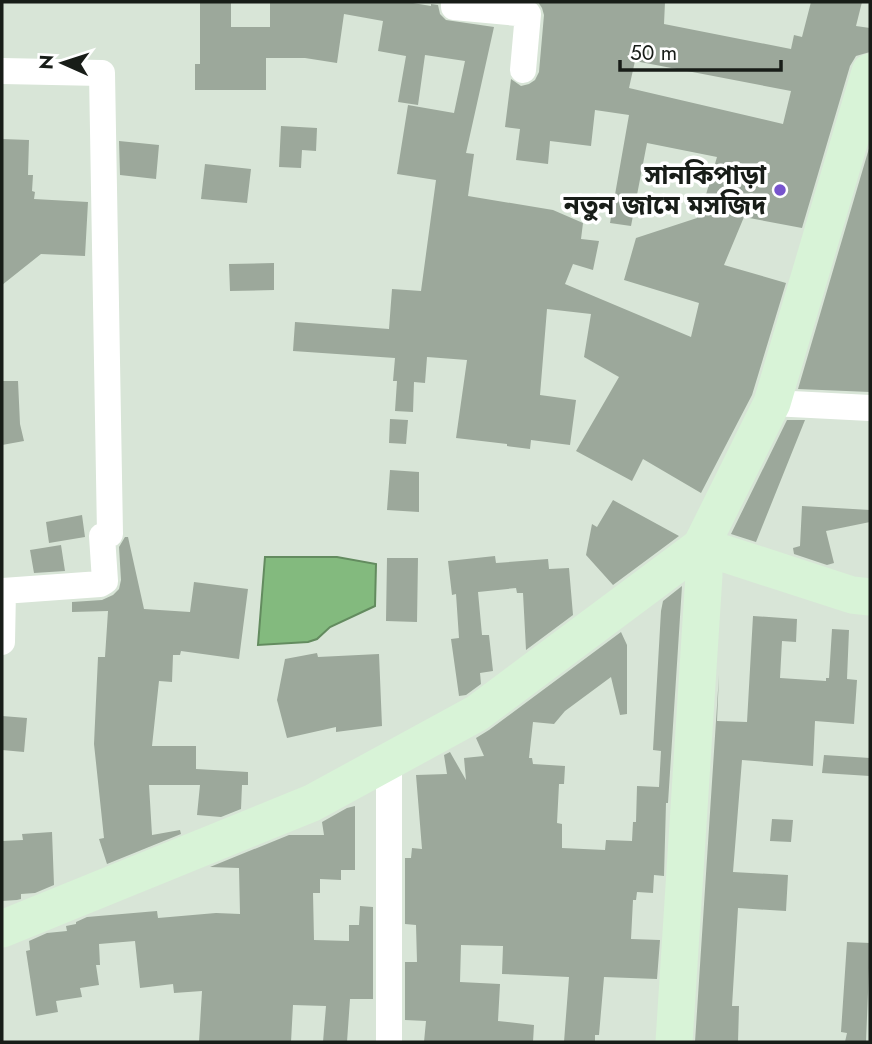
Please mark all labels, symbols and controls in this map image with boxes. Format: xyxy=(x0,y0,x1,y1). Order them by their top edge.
north arrow xyxy=(28,28,98,98)
scale bar xyxy=(620,28,781,72)
text: 50 m xyxy=(630,38,677,68)
text: N xyxy=(33,54,60,70)
place label: সানকিপাড়া নতুন জামে মসজিদ xyxy=(563,156,767,224)
marker: সানকিপাড়া নতুন জামে মসজিদ xyxy=(772,182,788,198)

